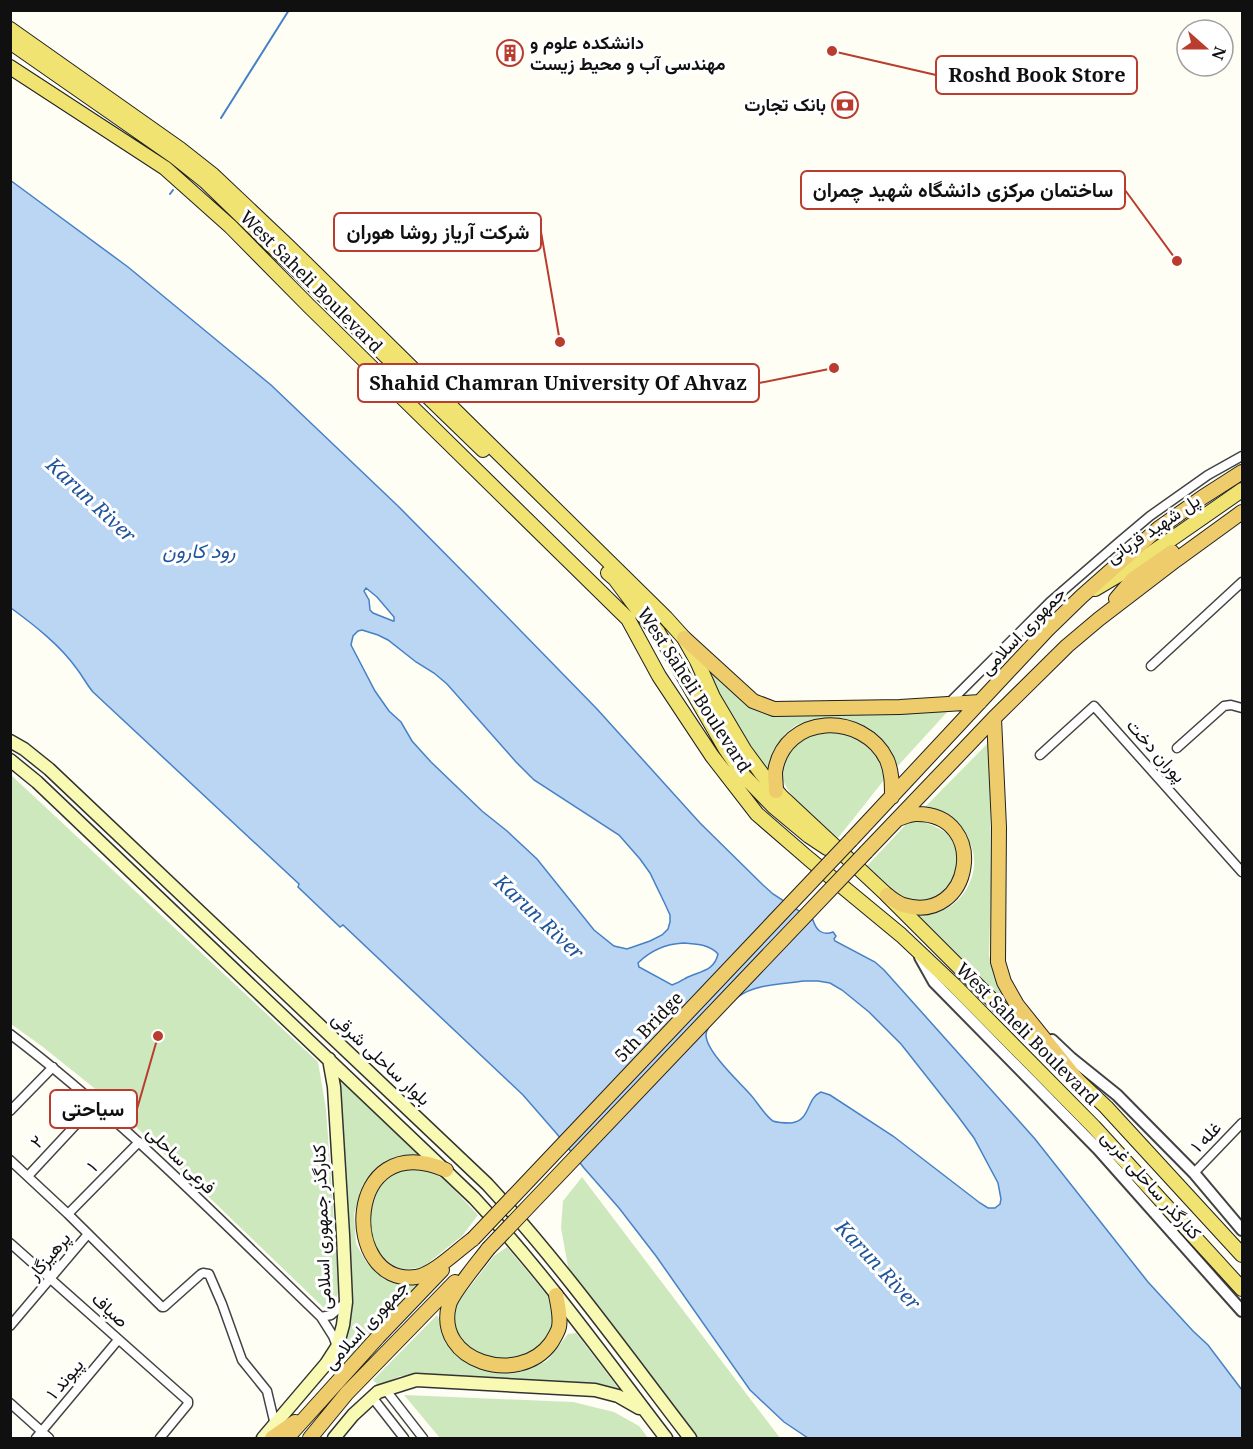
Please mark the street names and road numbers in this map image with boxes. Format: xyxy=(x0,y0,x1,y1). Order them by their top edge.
street label: West Saheli Boulevard xyxy=(235,205,388,358)
street label: پل شهید قربانی xyxy=(1101,488,1205,569)
street label: جمهوری اسلامی xyxy=(974,581,1070,680)
street label: West Saheli Boulevard xyxy=(632,602,757,777)
street label: پوران دخت xyxy=(1121,713,1192,788)
street label: West Saheli Boulevard xyxy=(951,957,1104,1110)
street label: 5th Bridge xyxy=(609,986,688,1067)
street label: بلوار ساحلی شرقی xyxy=(327,1006,436,1110)
street label: غله ۱ xyxy=(1185,1116,1226,1157)
street label: فرعی ساحلی xyxy=(142,1120,222,1198)
street label: کنارگذر ساحلی غربی xyxy=(1096,1125,1207,1244)
street label: ۲ xyxy=(24,1130,48,1153)
street label: کنارگذر جمهوری اسلامی xyxy=(306,1144,336,1310)
street label: ۱ xyxy=(81,1156,102,1177)
street label: پرهیزگار xyxy=(21,1226,76,1286)
street label: جمهوری اسلامی xyxy=(318,1275,413,1374)
street label: صیاف xyxy=(87,1286,134,1332)
street label: پیوند ۱ xyxy=(40,1353,89,1404)

